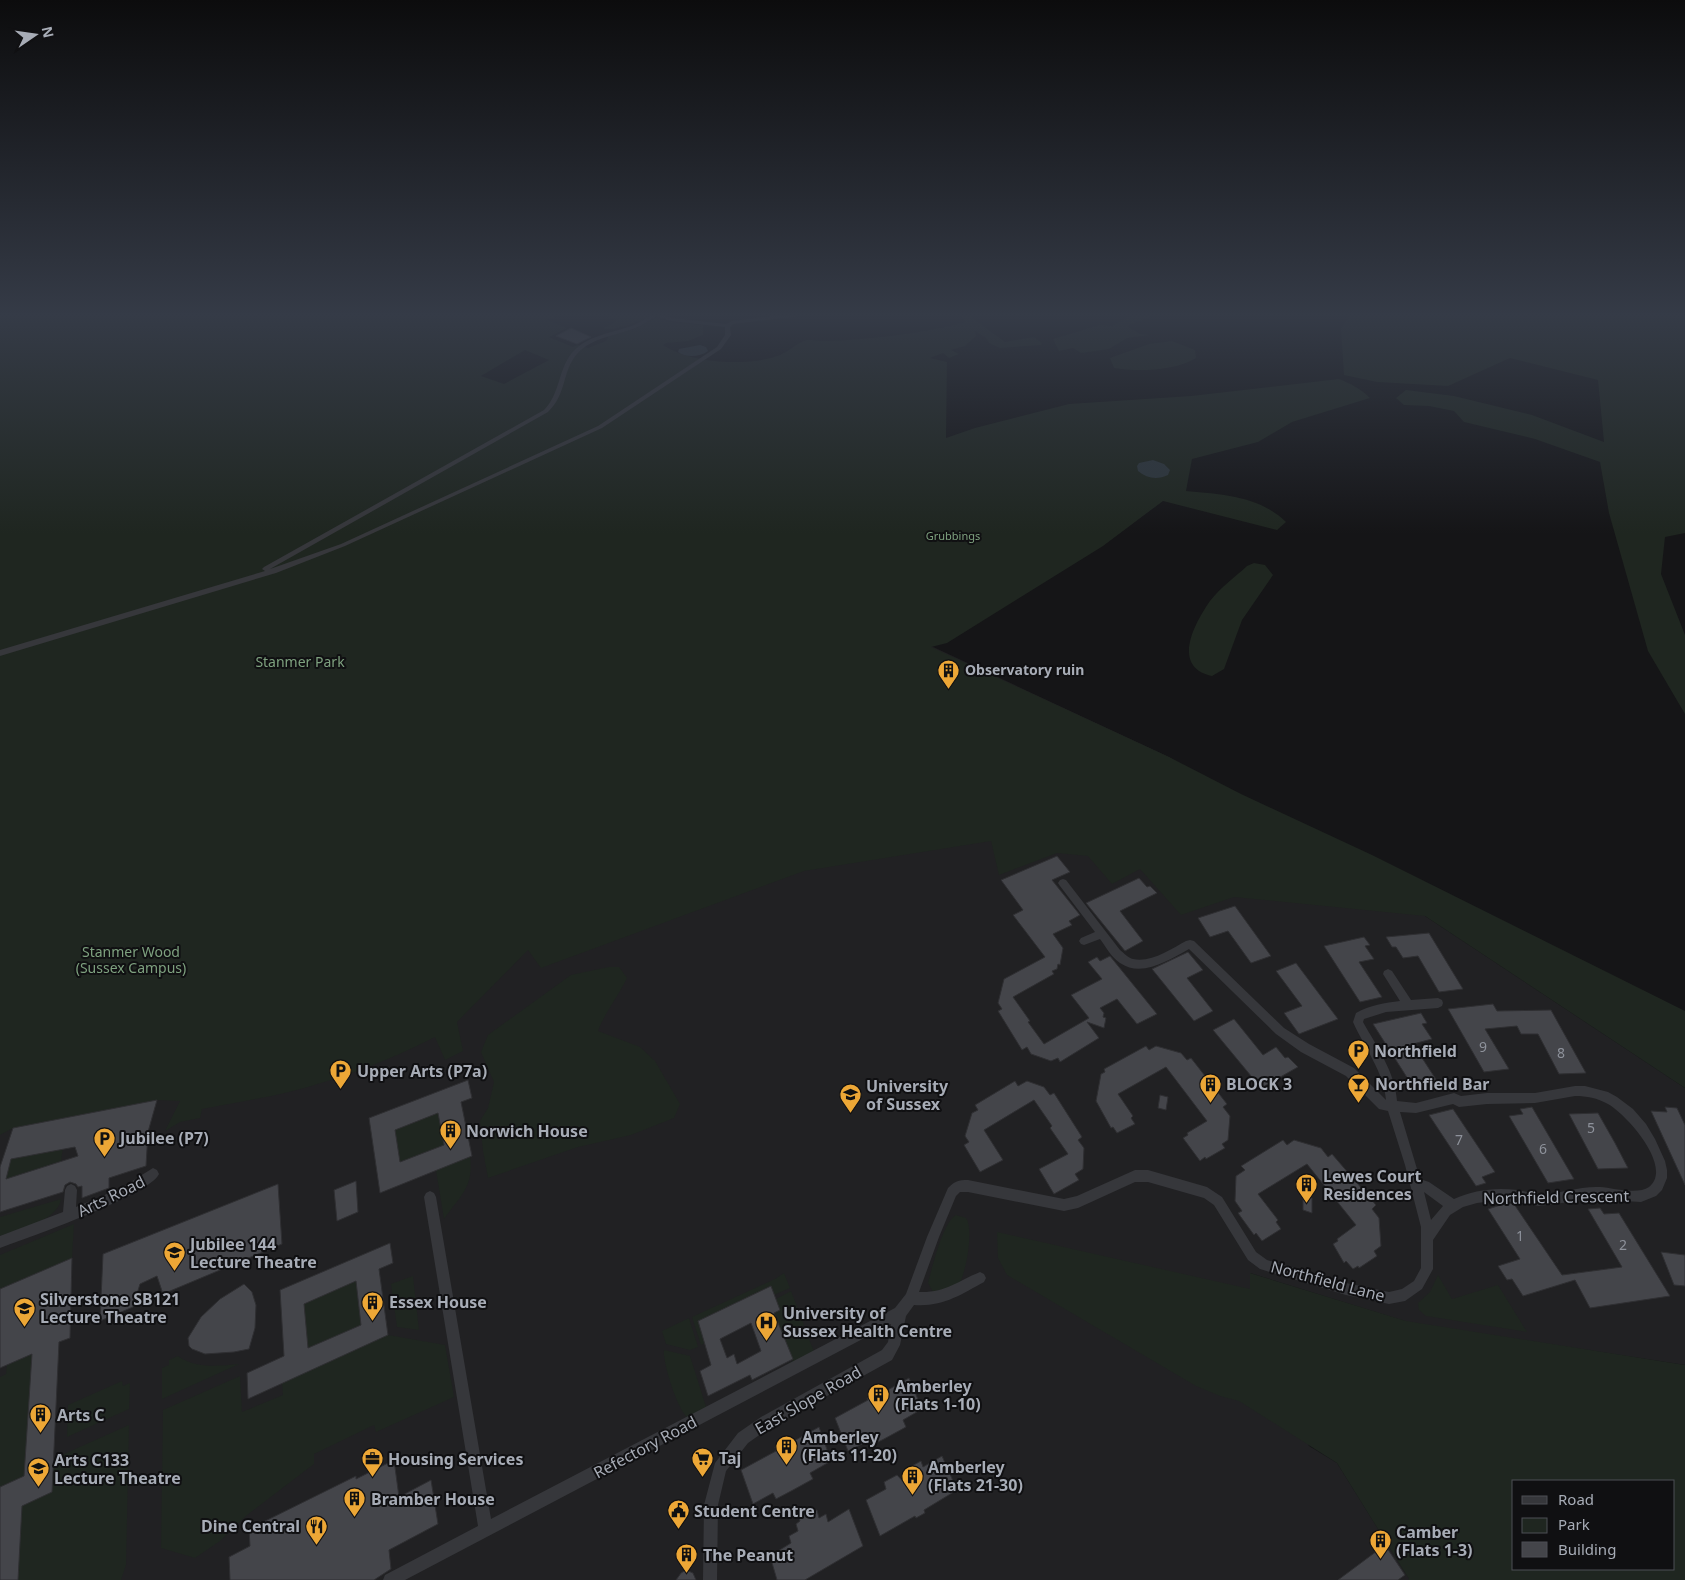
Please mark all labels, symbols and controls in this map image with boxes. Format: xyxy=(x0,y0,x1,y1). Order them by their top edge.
north arrow xyxy=(10,10,60,60)
text: N xyxy=(38,24,59,40)
park label: Grubbings xyxy=(926,528,980,543)
park label: Stanmer Park xyxy=(255,652,345,671)
building icon: Observatory ruin xyxy=(937,658,961,689)
place label: Observatory ruin xyxy=(965,660,1084,679)
park label: Stanmer Wood (Sussex Campus) xyxy=(76,942,186,977)
house number: 9 xyxy=(1479,1037,1487,1056)
parking icon: Northfield xyxy=(1346,1039,1370,1070)
place label: Northfield xyxy=(1374,1040,1457,1062)
house number: 8 xyxy=(1557,1043,1565,1062)
parking icon: Upper Arts (P7a) xyxy=(329,1059,353,1090)
place label: Upper Arts (P7a) xyxy=(357,1060,487,1082)
building icon: BLOCK 3 xyxy=(1198,1072,1222,1103)
bar icon: Northfield Bar xyxy=(1347,1072,1371,1103)
place label: BLOCK 3 xyxy=(1226,1073,1292,1095)
place label: Northfield Bar xyxy=(1375,1073,1489,1095)
place label: University of Sussex xyxy=(866,1075,949,1115)
school or university icon: University of Sussex xyxy=(838,1083,862,1114)
house number: 5 xyxy=(1587,1118,1595,1137)
building icon: Norwich House xyxy=(438,1119,462,1150)
place label: Norwich House xyxy=(466,1120,588,1142)
parking icon: Jubilee (P7) xyxy=(92,1126,116,1157)
place label: Jubilee (P7) xyxy=(118,1127,209,1149)
house number: 7 xyxy=(1455,1130,1463,1149)
house number: 6 xyxy=(1539,1139,1547,1158)
place label: Lewes Court Residences xyxy=(1323,1165,1421,1205)
street label: Arts Road xyxy=(73,1170,149,1222)
building icon: Lewes Court Residences xyxy=(1295,1173,1319,1204)
street label: Northfield Crescent xyxy=(1483,1185,1630,1209)
house number: 1 xyxy=(1516,1226,1524,1245)
place label: Jubilee 144 Lecture Theatre xyxy=(188,1233,317,1273)
house number: 2 xyxy=(1619,1235,1627,1254)
school or university icon: Jubilee 144 Lecture Theatre xyxy=(162,1241,186,1272)
street label: Northfield Lane xyxy=(1269,1255,1387,1307)
place label: Silverstone SB121 Lecture Theatre xyxy=(40,1288,180,1328)
building icon: Essex House xyxy=(361,1290,385,1321)
place label: Essex House xyxy=(389,1291,487,1313)
school or university icon: Silverstone SB121 Lecture Theatre xyxy=(12,1296,36,1327)
place label: University of Sussex Health Centre xyxy=(783,1302,952,1342)
hospital icon: University of Sussex Health Centre xyxy=(755,1310,779,1341)
street label: East Slope Road xyxy=(751,1361,865,1439)
place label: Amberley (Flats 1-10) xyxy=(895,1375,981,1415)
building icon: Amberley (Flats 1-10) xyxy=(867,1383,891,1414)
building icon: Arts C xyxy=(29,1403,53,1434)
place label: Arts C xyxy=(57,1404,105,1426)
street label: Refectory Road xyxy=(589,1411,701,1483)
place label: Amberley (Flats 11-20) xyxy=(802,1426,897,1466)
building icon: Amberley (Flats 11-20) xyxy=(774,1434,798,1465)
supermarket icon: Taj xyxy=(691,1446,715,1477)
office icon: Housing Services xyxy=(360,1447,384,1478)
place label: Taj xyxy=(719,1447,741,1469)
place label: Housing Services xyxy=(388,1448,523,1470)
place label: Arts C133 Lecture Theatre xyxy=(54,1449,181,1489)
place label: Amberley (Flats 21-30) xyxy=(928,1456,1023,1496)
school or university icon: Arts C133 Lecture Theatre xyxy=(26,1457,50,1488)
building icon: Amberley (Flats 21-30) xyxy=(900,1464,924,1495)
legend xyxy=(1512,1480,1675,1570)
building icon: Bramber House xyxy=(343,1487,367,1518)
place label: Bramber House xyxy=(371,1488,495,1510)
text: Road xyxy=(1558,1489,1594,1509)
public building icon: Student Centre xyxy=(666,1499,690,1530)
place label: Student Centre xyxy=(694,1500,815,1522)
restaurant icon: Dine Central xyxy=(304,1514,328,1545)
text: Park xyxy=(1558,1514,1590,1534)
place label: Dine Central xyxy=(201,1515,300,1537)
place label: Camber (Flats 1-3) xyxy=(1396,1521,1473,1561)
building icon: Camber (Flats 1-3) xyxy=(1368,1529,1392,1560)
text: Building xyxy=(1558,1539,1616,1559)
building icon: The Peanut xyxy=(675,1543,699,1574)
place label: The Peanut xyxy=(703,1544,793,1566)

